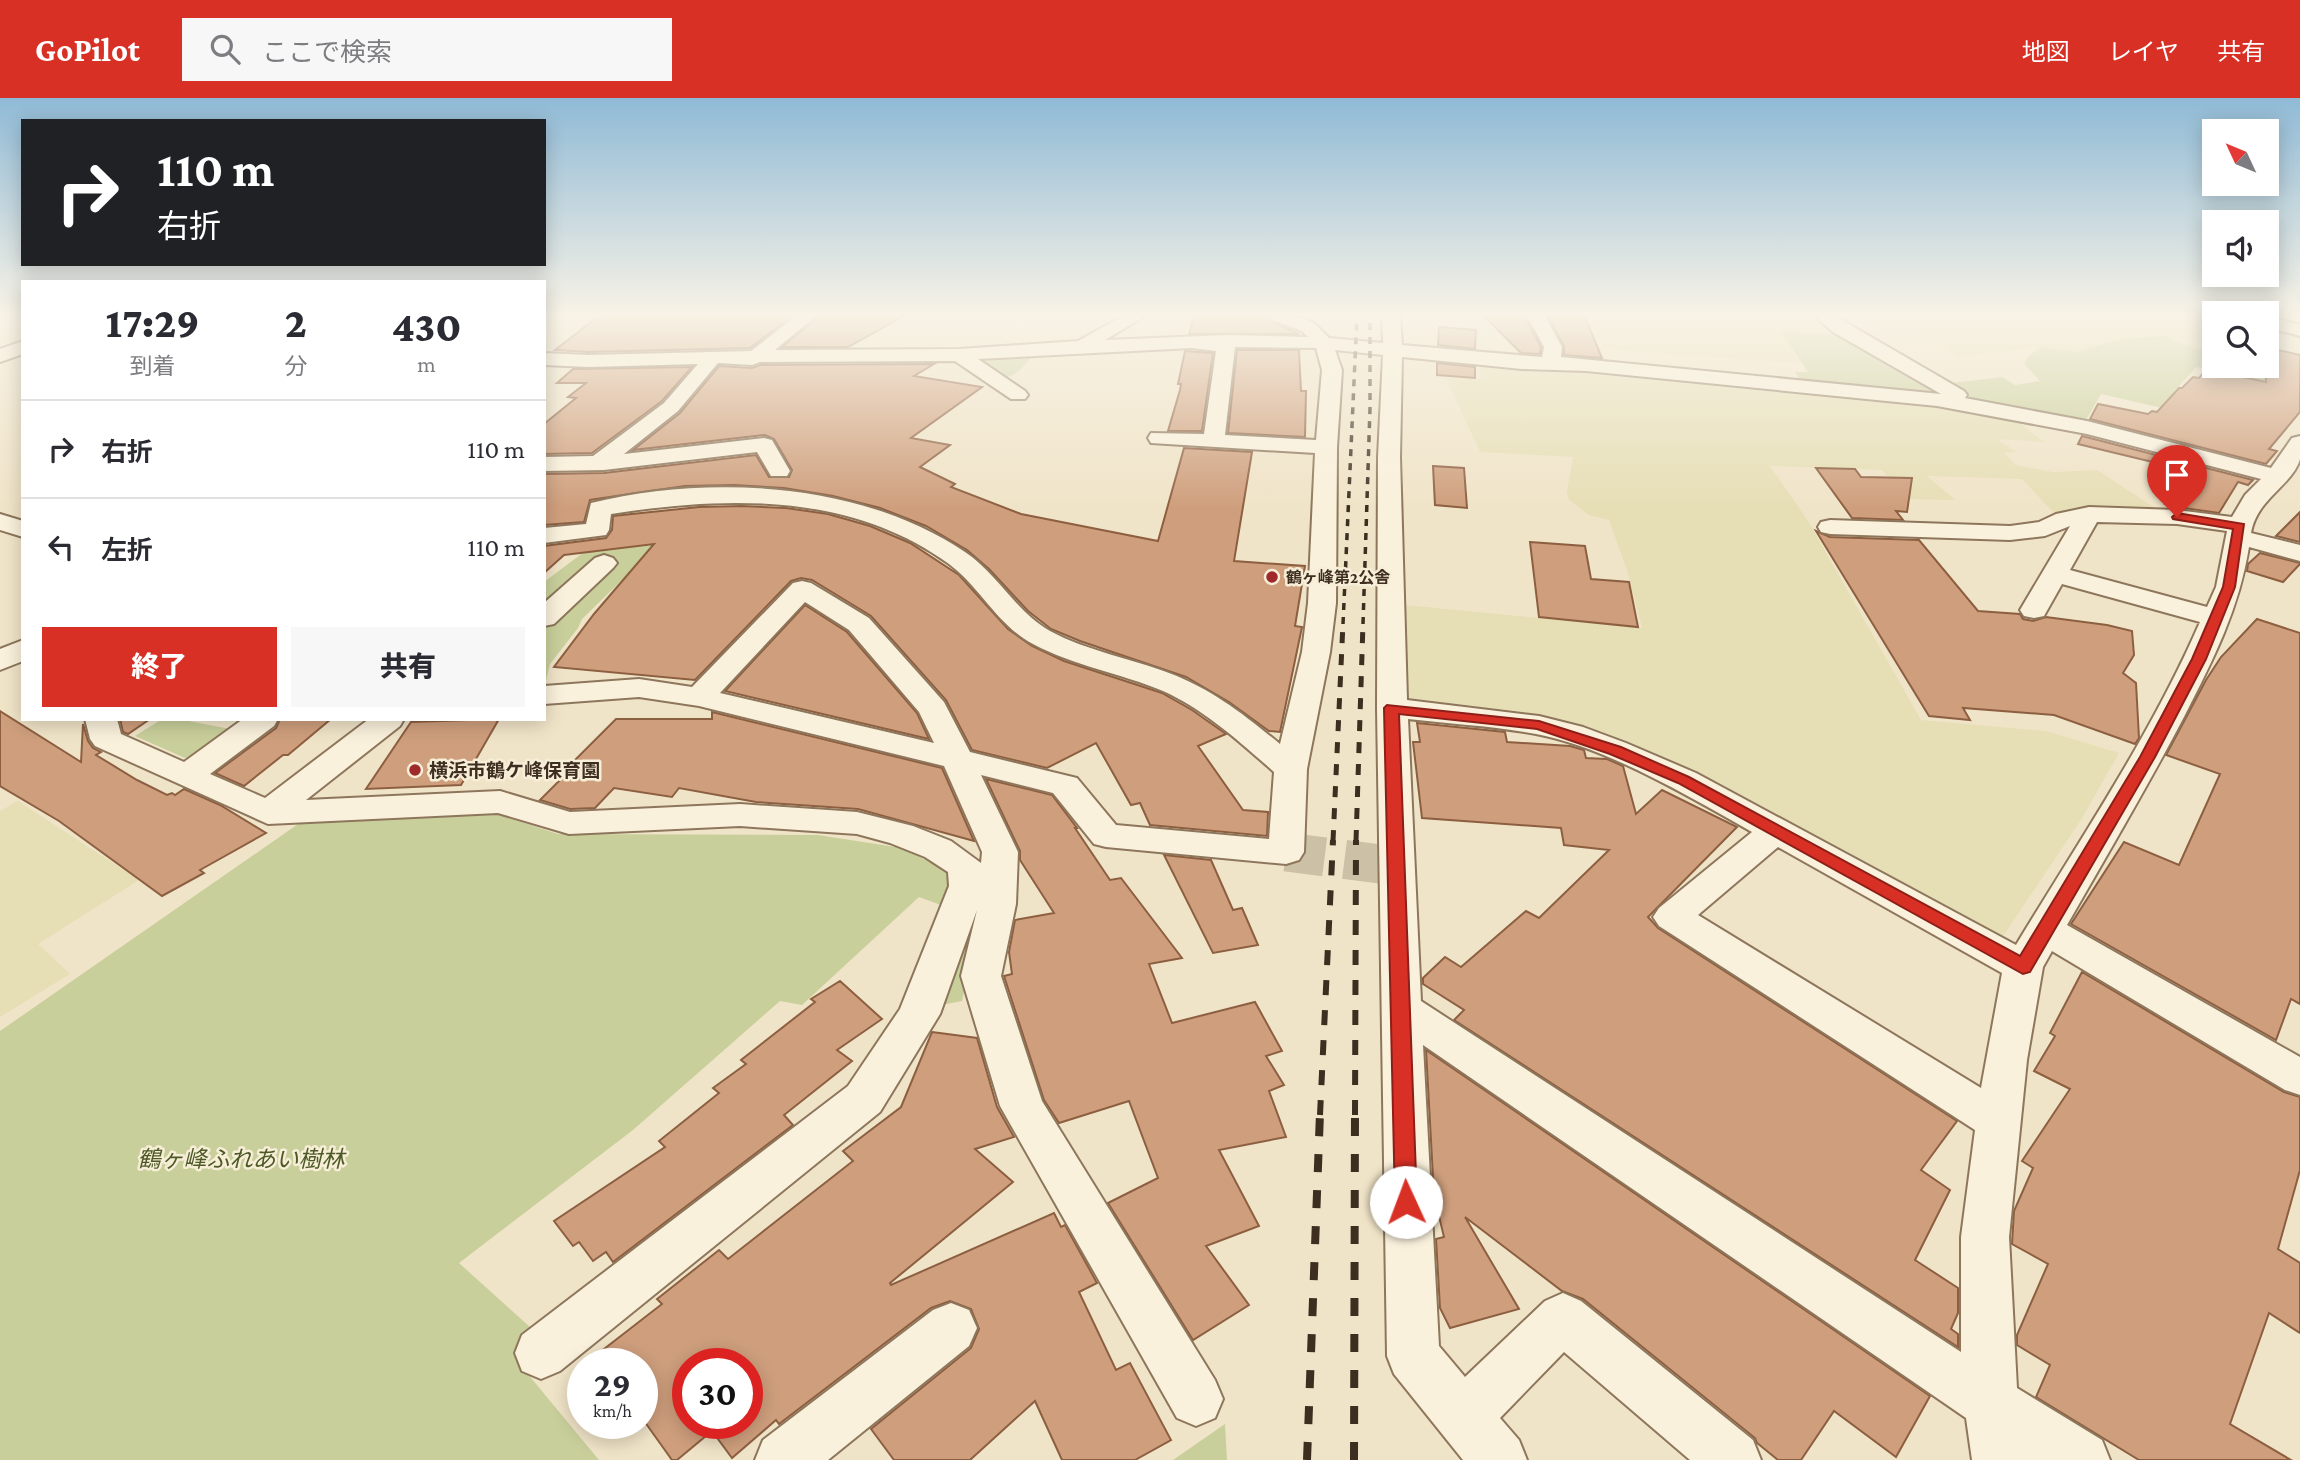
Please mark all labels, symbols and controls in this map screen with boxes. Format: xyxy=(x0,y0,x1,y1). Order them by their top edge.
search box xyxy=(182,18,672,81)
icon: search xyxy=(206,30,244,68)
text: GoPilot xyxy=(35,31,140,68)
text: ここで検索 xyxy=(262,38,392,67)
text: 地図 xyxy=(2022,38,2070,65)
text: レイヤ xyxy=(2108,38,2179,65)
text: 共有 xyxy=(2217,38,2265,65)
north arrow xyxy=(2202,119,2278,196)
map controls xyxy=(2202,119,2279,378)
text: 110 m xyxy=(157,142,274,197)
icon: right xyxy=(42,147,133,238)
text: 右折 xyxy=(157,208,221,244)
button: sound xyxy=(2202,210,2279,287)
text: 17:29 xyxy=(106,299,200,346)
text: 2 xyxy=(285,299,307,346)
button: search xyxy=(2202,301,2279,378)
text: 430 xyxy=(392,303,461,350)
text: m xyxy=(417,351,436,377)
text: 到着 xyxy=(130,353,176,379)
text: 分 xyxy=(284,353,307,379)
icon: right xyxy=(42,430,80,468)
text: 110 m xyxy=(467,435,525,464)
text: 右折 xyxy=(101,438,153,467)
pin xyxy=(2147,445,2207,517)
icon: arrive xyxy=(2158,456,2196,494)
icon: left xyxy=(42,528,80,566)
text: 110 m xyxy=(467,533,525,562)
text: 左折 xyxy=(101,536,153,565)
place label: 鶴ヶ峰第2公舎 xyxy=(1286,568,1390,586)
marker: 鶴ヶ峰第2公舎 xyxy=(1264,569,1280,585)
button: 終了 xyxy=(42,627,277,707)
button: 共有 xyxy=(291,627,525,707)
place label: 横浜市鶴ケ峰保育園 xyxy=(429,760,600,781)
marker: 横浜市鶴ケ峰保育園 xyxy=(407,762,423,778)
park label: 鶴ヶ峰ふれあい樹林 xyxy=(138,1146,348,1172)
position arrow xyxy=(1369,1165,1443,1239)
speed limit sign: 30 xyxy=(672,1348,763,1439)
text: 29 xyxy=(594,1365,631,1404)
text: km/h xyxy=(593,1401,632,1421)

